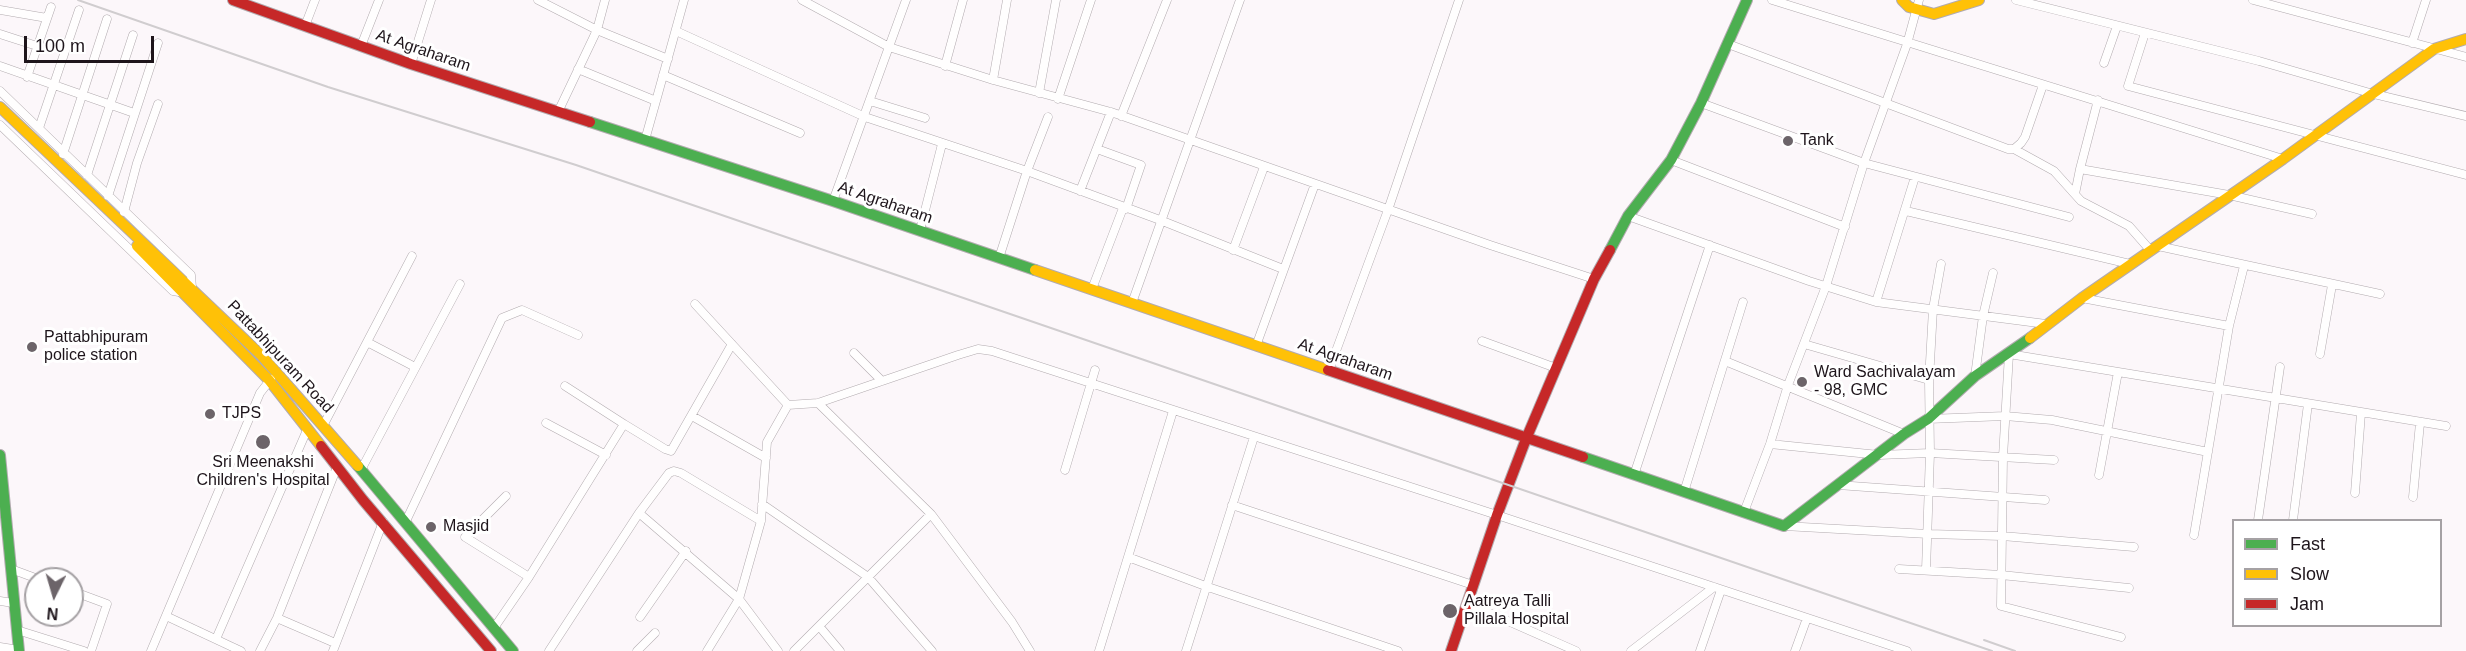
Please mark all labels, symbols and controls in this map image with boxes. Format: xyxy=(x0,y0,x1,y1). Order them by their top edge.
scale bar xyxy=(27,24,158,62)
street label: At Agraharam xyxy=(373,26,473,76)
text: 100 m xyxy=(35,36,85,56)
place label: Tank xyxy=(1800,131,1834,151)
marker: Tank xyxy=(1781,134,1795,148)
street label: At Agraharam xyxy=(835,178,935,228)
street label: Pattabhipuram Road xyxy=(223,297,337,417)
place label: Pattabhipuram police station xyxy=(44,328,148,366)
street label: At Agraharam xyxy=(1295,335,1395,385)
marker: Pattabhipuram police station xyxy=(25,340,39,354)
place label: Ward Sachivalayam - 98, GMC xyxy=(1814,363,1956,401)
marker: Ward Sachivalayam - 98, GMC xyxy=(1795,375,1809,389)
place label: TJPS xyxy=(222,404,261,424)
marker: TJPS xyxy=(203,407,217,421)
marker: Sri Meenakshi Children's Hospital xyxy=(254,433,272,451)
place label: Sri Meenakshi Children's Hospital xyxy=(197,453,329,491)
place label: Masjid xyxy=(443,517,489,537)
legend xyxy=(2232,519,2442,627)
marker: Masjid xyxy=(424,520,438,534)
text: Fast xyxy=(2290,534,2325,554)
text: Slow xyxy=(2290,564,2329,584)
north arrow xyxy=(24,567,84,627)
place label: Aatreya Talli Pillala Hospital xyxy=(1464,592,1569,630)
text: Jam xyxy=(2290,594,2324,614)
marker: Aatreya Talli Pillala Hospital xyxy=(1441,602,1459,620)
text: N xyxy=(46,604,59,622)

